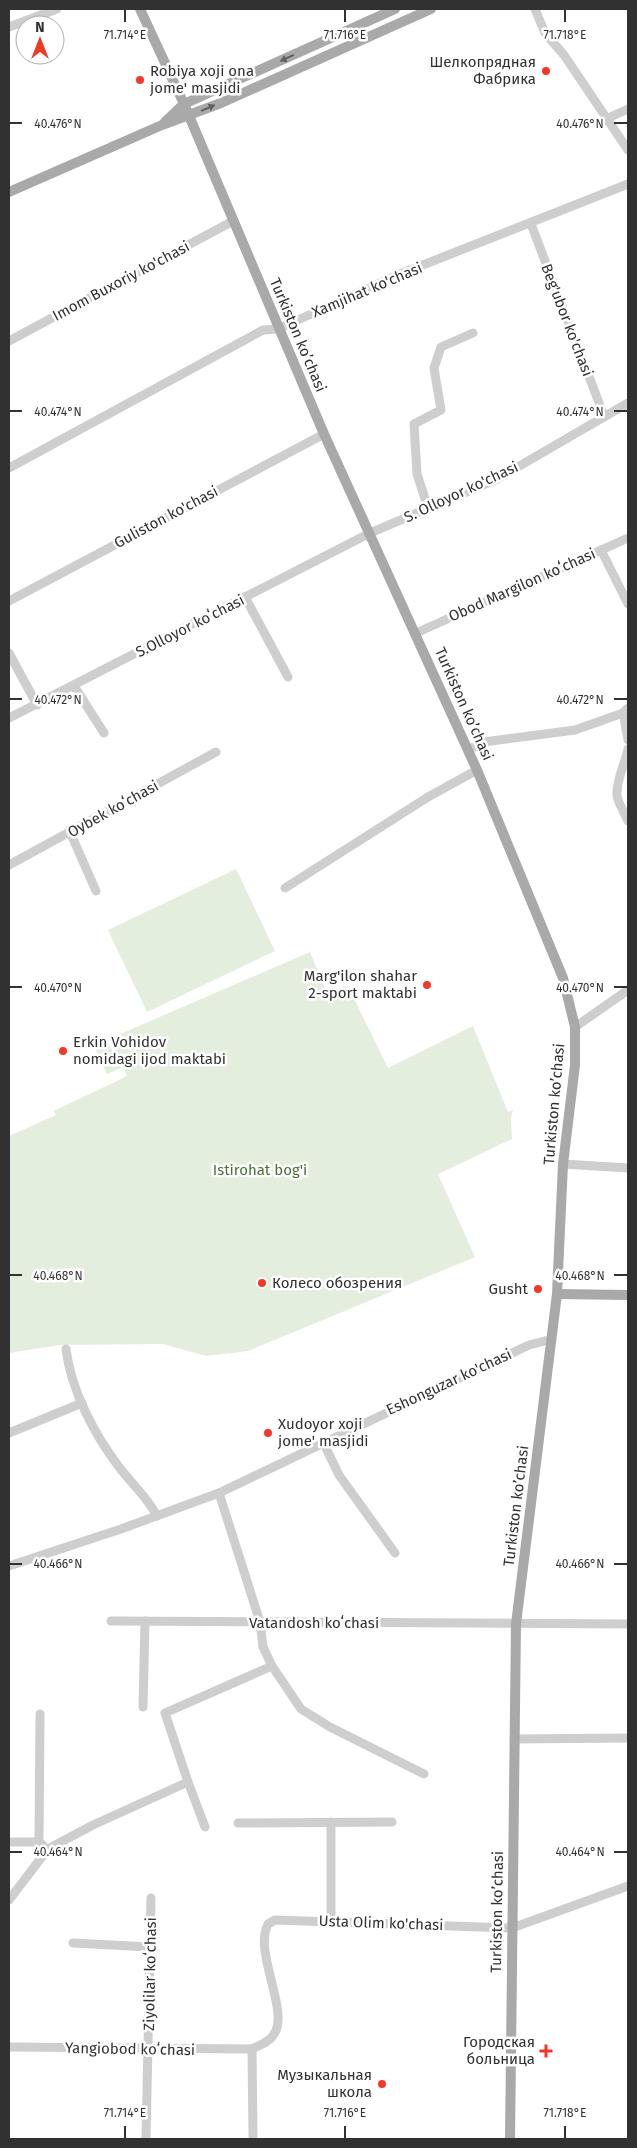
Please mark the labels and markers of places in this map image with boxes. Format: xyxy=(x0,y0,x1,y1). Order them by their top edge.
place label: Шелкопрядная Фабрика xyxy=(429,53,536,88)
place label: Robiya xoji ona jome' masjidi xyxy=(149,62,254,97)
marker: Шелкопрядная Фабрика xyxy=(540,65,552,77)
marker: Robiya xoji ona jome' masjidi xyxy=(134,74,146,86)
place label: Marg'ilon shahar 2-sport maktabi xyxy=(304,967,417,1002)
marker: Marg'ilon shahar 2-sport maktabi xyxy=(421,979,433,991)
place label: Erkin Vohidov nomidagi ijod maktabi xyxy=(73,1033,226,1068)
marker: Erkin Vohidov nomidagi ijod maktabi xyxy=(57,1045,69,1057)
place label: Колесо обозрения xyxy=(272,1274,402,1292)
marker: Колесо обозрения xyxy=(256,1277,268,1289)
place label: Gusht xyxy=(489,1280,529,1298)
marker: Gusht xyxy=(532,1283,544,1295)
place label: Xudoyor xoji jome' masjidi xyxy=(277,1415,369,1450)
marker: Xudoyor xoji jome' masjidi xyxy=(262,1427,274,1439)
place label: Городская больница xyxy=(463,2033,535,2068)
marker: Городская больница xyxy=(539,2044,553,2058)
place label: Музыкальная школа xyxy=(277,2066,372,2101)
marker: Музыкальная школа xyxy=(376,2078,388,2090)

